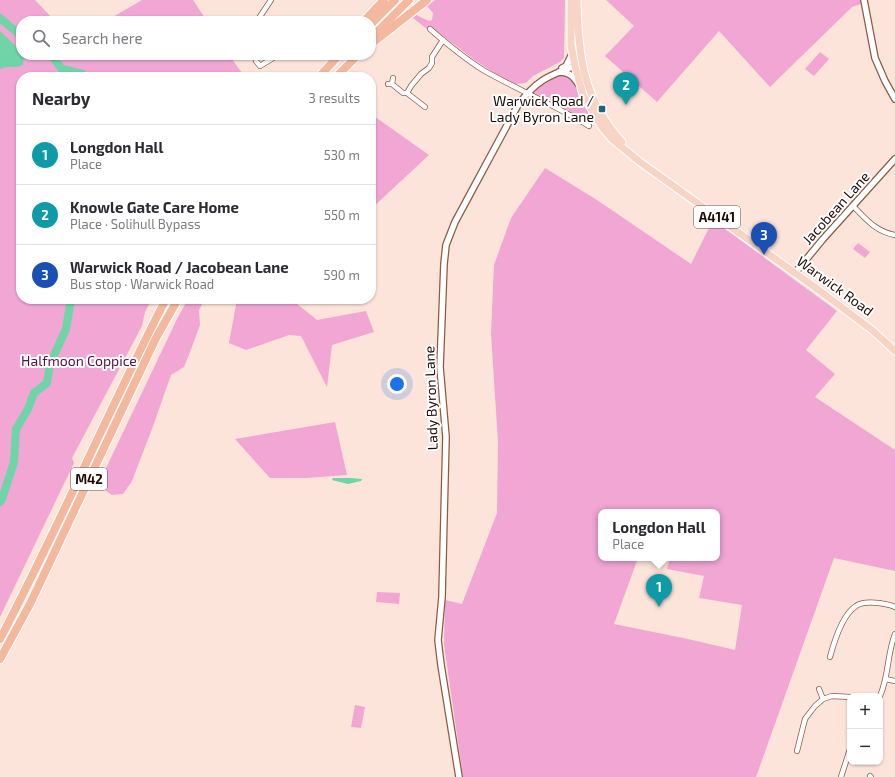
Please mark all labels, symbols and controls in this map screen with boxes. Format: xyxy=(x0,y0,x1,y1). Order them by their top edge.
search box xyxy=(16,16,376,60)
icon: search xyxy=(30,27,52,49)
text: Search here xyxy=(62,29,143,47)
pin: 2 xyxy=(613,72,639,105)
text: Nearby xyxy=(32,88,90,108)
text: 3 results xyxy=(309,90,360,106)
place label: Warwick Road / Lady Byron Lane xyxy=(490,92,594,125)
marker: Warwick Road / Lady Byron Lane xyxy=(597,104,607,114)
text: Longdon Hall xyxy=(70,138,163,156)
text: 1 xyxy=(42,147,48,163)
text: 530 m xyxy=(324,147,360,163)
text: Place xyxy=(70,156,102,172)
street label: Jacobean Lane xyxy=(798,168,873,248)
text: Knowle Gate Care Home xyxy=(70,198,239,216)
road number: A4141 xyxy=(694,206,740,228)
text: 2 xyxy=(41,207,49,223)
text: 550 m xyxy=(324,207,360,223)
text: Place · Solihull Bypass xyxy=(70,216,201,232)
pin: 3 xyxy=(751,222,777,255)
street label: Warwick Road xyxy=(794,252,877,319)
text: Warwick Road / Jacobean Lane xyxy=(70,258,289,276)
text: 3 xyxy=(41,267,49,283)
text: 590 m xyxy=(323,267,360,283)
text: Bus stop · Warwick Road xyxy=(70,276,214,292)
street label: Lady Byron Lane xyxy=(420,346,441,450)
park label: Halfmoon Coppice xyxy=(21,352,137,369)
your location xyxy=(387,374,407,394)
road number: M42 xyxy=(71,468,107,490)
popup xyxy=(598,509,720,561)
text: Longdon Hall xyxy=(612,518,706,536)
text: Place xyxy=(612,536,644,552)
pin: 1 xyxy=(646,574,672,607)
map controls xyxy=(847,693,883,765)
button: + xyxy=(847,693,883,729)
button: − xyxy=(847,729,883,765)

